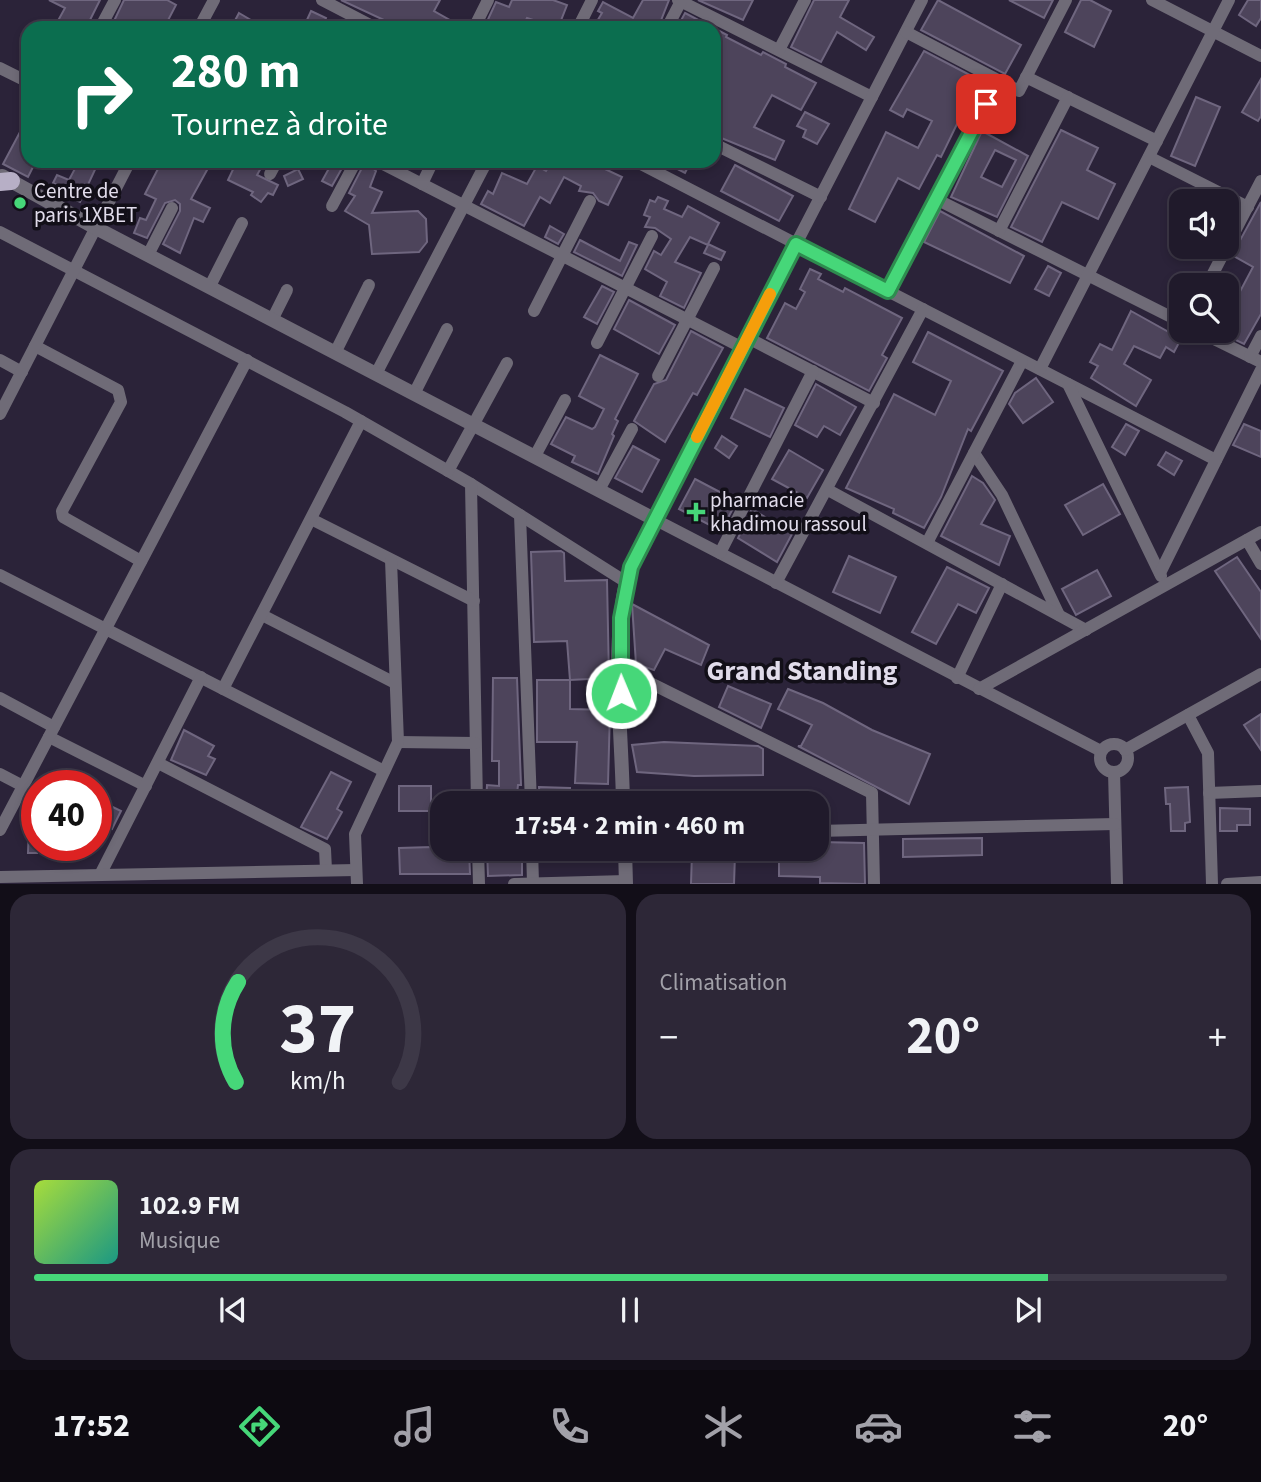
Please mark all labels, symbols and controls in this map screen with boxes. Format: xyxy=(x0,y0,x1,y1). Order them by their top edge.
text: 280 m xyxy=(171,37,300,107)
icon: right xyxy=(56,49,147,140)
pin xyxy=(956,74,1016,134)
icon: arrive xyxy=(967,85,1005,123)
text: Tournez à droite xyxy=(171,102,388,148)
place label: Centre de paris 1XBET xyxy=(34,176,137,230)
map controls xyxy=(1169,189,1239,343)
button: sound xyxy=(1169,189,1239,259)
marker: Centre de paris 1XBET xyxy=(12,195,28,211)
button: search xyxy=(1169,273,1239,343)
place label: pharmacie khadimou rassoul xyxy=(710,485,867,539)
marker: pharmacie khadimou rassoul xyxy=(688,504,704,520)
district label: Grand Standing xyxy=(706,651,898,691)
position arrow xyxy=(584,656,658,730)
speed limit sign: 40 xyxy=(21,770,112,861)
text: 17:54 · 2 min · 460 m xyxy=(514,807,745,844)
text: Climatisation xyxy=(660,966,787,999)
text: 37 xyxy=(279,978,356,1082)
text: 20° xyxy=(906,1000,980,1074)
text: − xyxy=(660,1011,678,1065)
text: + xyxy=(1208,1011,1227,1065)
text: km/h xyxy=(290,1063,346,1099)
text: 102.9 FM xyxy=(139,1187,240,1224)
text: Musique xyxy=(139,1224,220,1257)
icon: previous xyxy=(214,1291,252,1329)
icon: pause xyxy=(611,1291,649,1329)
icon: next xyxy=(1009,1291,1047,1329)
icon: directions xyxy=(235,1402,284,1451)
icon: music xyxy=(390,1402,439,1451)
icon: phone xyxy=(545,1402,594,1451)
icon: climate xyxy=(699,1402,748,1451)
icon: car xyxy=(854,1402,903,1451)
icon: filters xyxy=(1008,1402,1057,1451)
text: 17:52 xyxy=(53,1403,130,1449)
text: 20° xyxy=(1163,1403,1208,1449)

